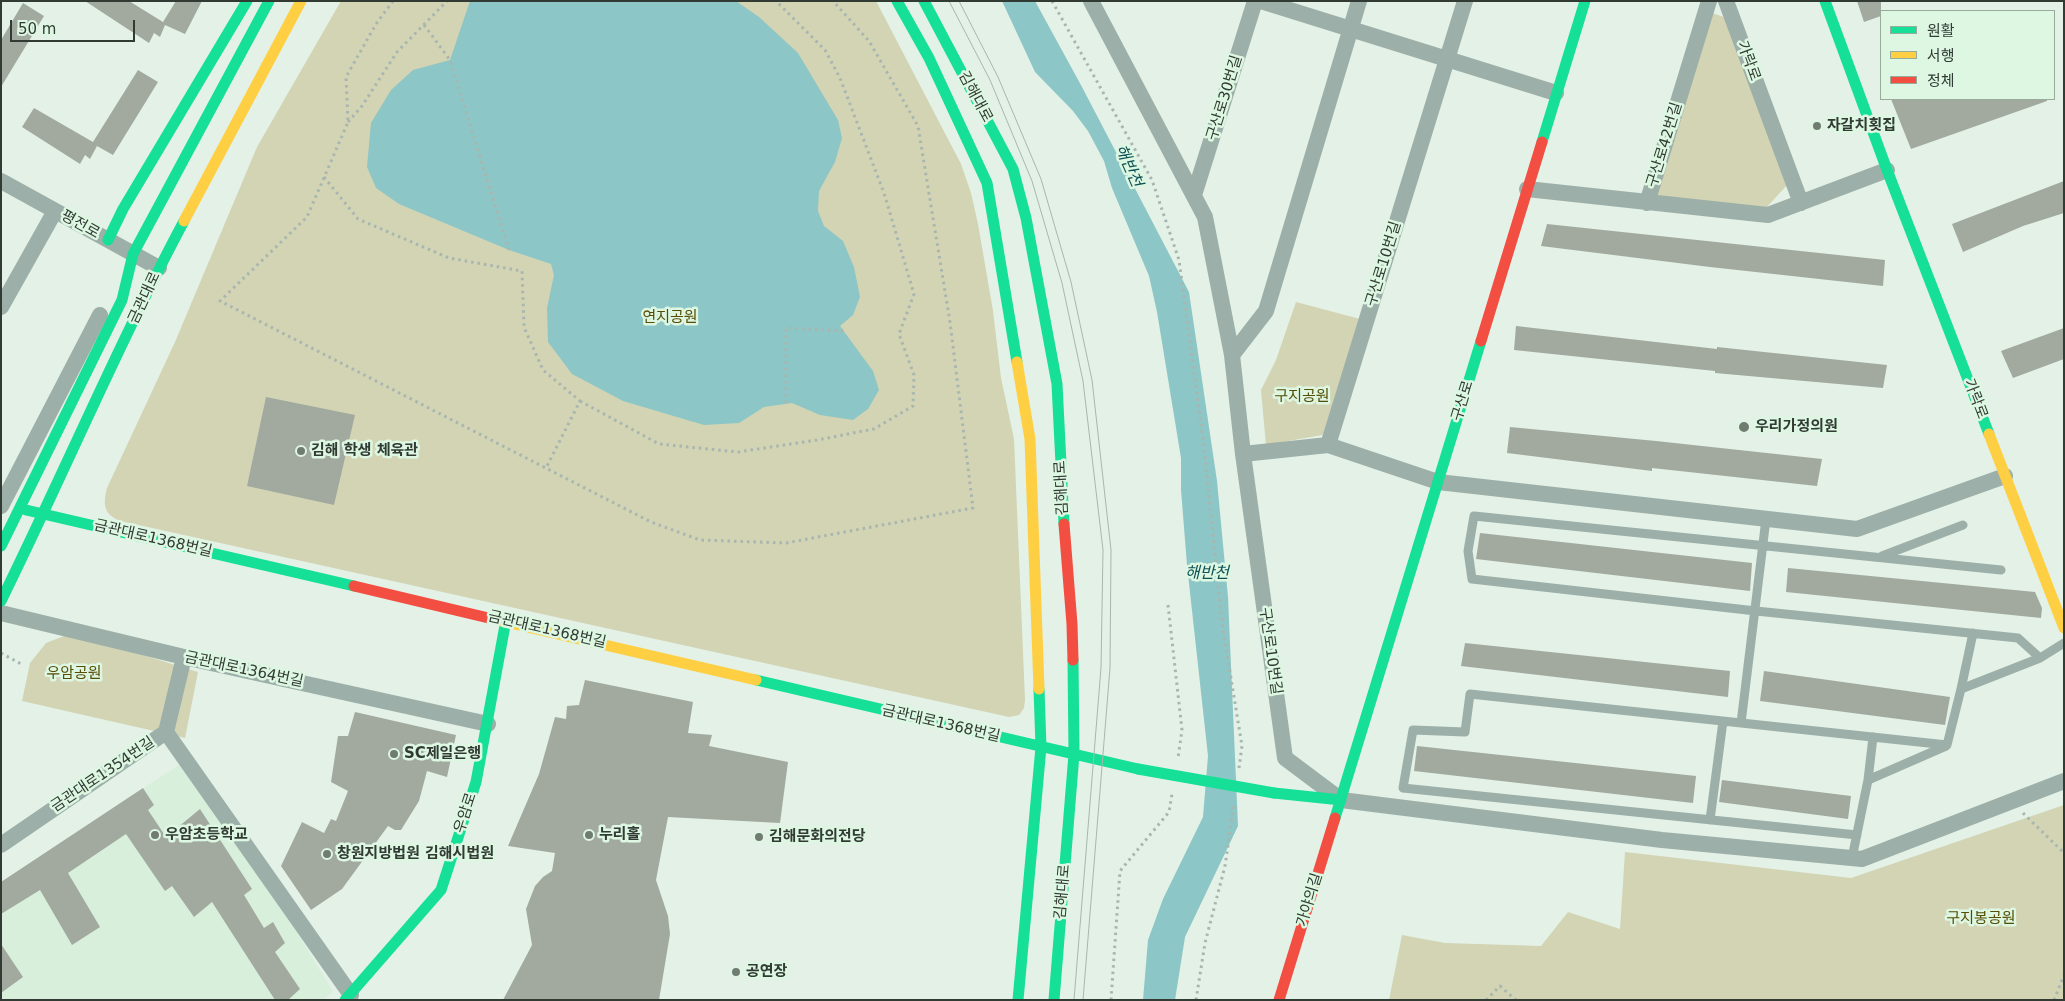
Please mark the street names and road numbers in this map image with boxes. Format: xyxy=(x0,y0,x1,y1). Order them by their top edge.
street label: 가락로 xyxy=(1732,38,1764,84)
street label: 구산로30번길 xyxy=(1204,53,1246,143)
street label: 김해대로 xyxy=(954,68,996,126)
street label: 구산로42번길 xyxy=(1644,100,1686,190)
street label: 평전로 xyxy=(58,207,102,243)
street label: 구산로10번길 xyxy=(1363,219,1405,309)
street label: 금관대로 xyxy=(125,269,165,327)
street label: 가락로 xyxy=(1959,376,1991,422)
street label: 구산로 xyxy=(1448,379,1478,423)
street label: 김해대로 xyxy=(1052,460,1072,516)
street label: 금관대로1368번길 xyxy=(92,517,214,561)
street label: 구산로10번길 xyxy=(1255,606,1285,696)
street label: 금관대로1368번길 xyxy=(486,608,608,652)
street label: 금관대로1364번길 xyxy=(183,649,305,691)
street label: 금관대로1368번길 xyxy=(880,702,1002,746)
street label: 금관대로1354번길 xyxy=(48,734,158,816)
street label: 우암로 xyxy=(451,791,481,835)
street label: 김해대로 xyxy=(1052,864,1074,920)
street label: 가야의길 xyxy=(1293,871,1327,929)

